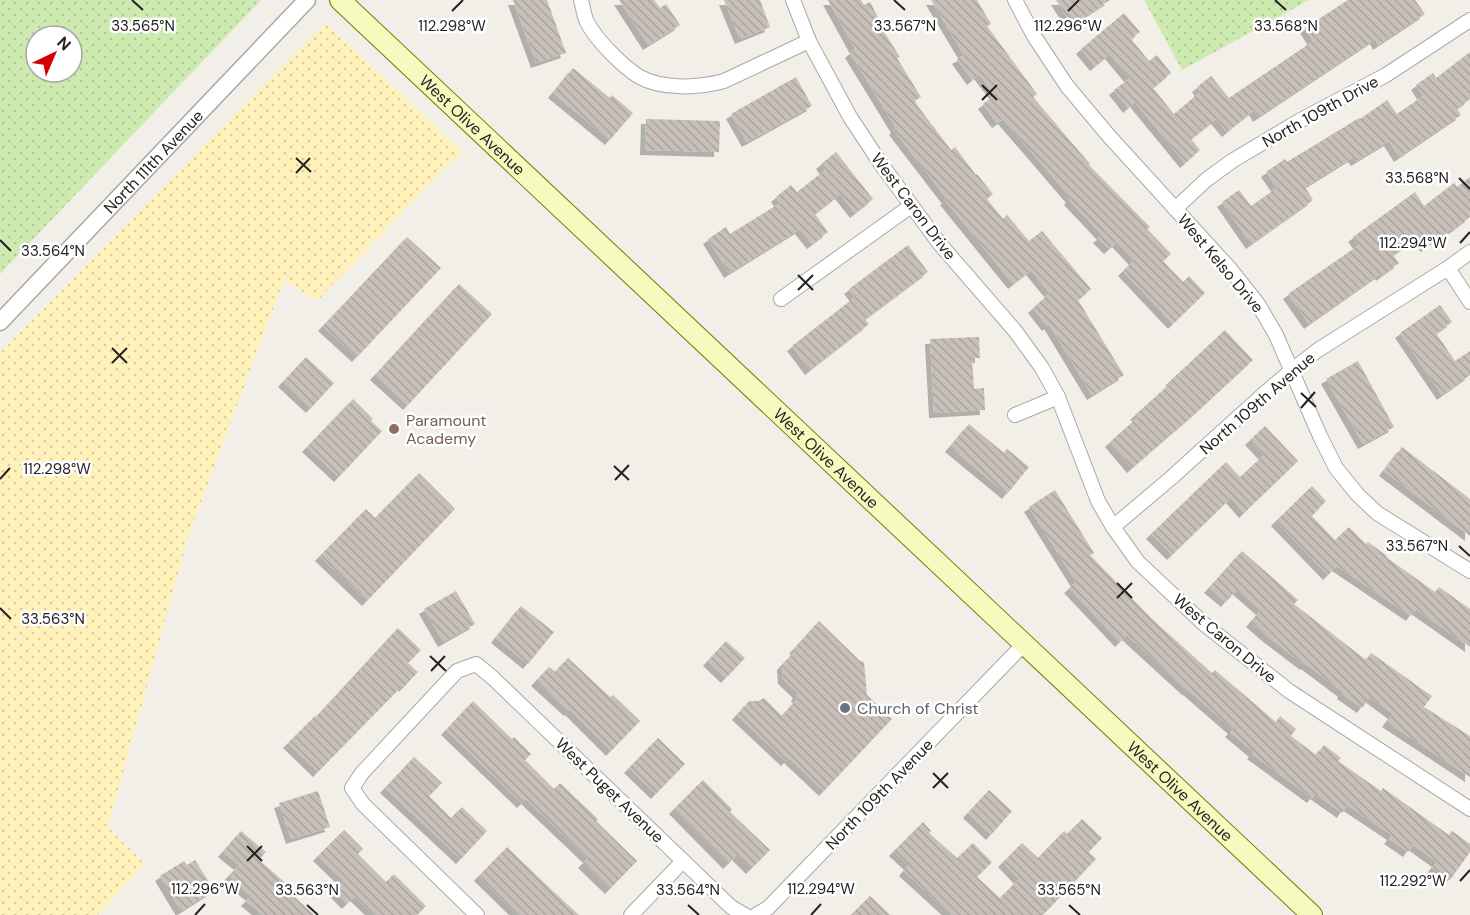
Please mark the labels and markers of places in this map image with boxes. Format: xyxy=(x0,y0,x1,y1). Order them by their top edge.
place label: Paramount Academy xyxy=(406,410,487,449)
marker: Paramount Academy xyxy=(387,422,401,436)
place label: Church of Christ xyxy=(857,698,979,719)
marker: Church of Christ xyxy=(838,701,852,715)

